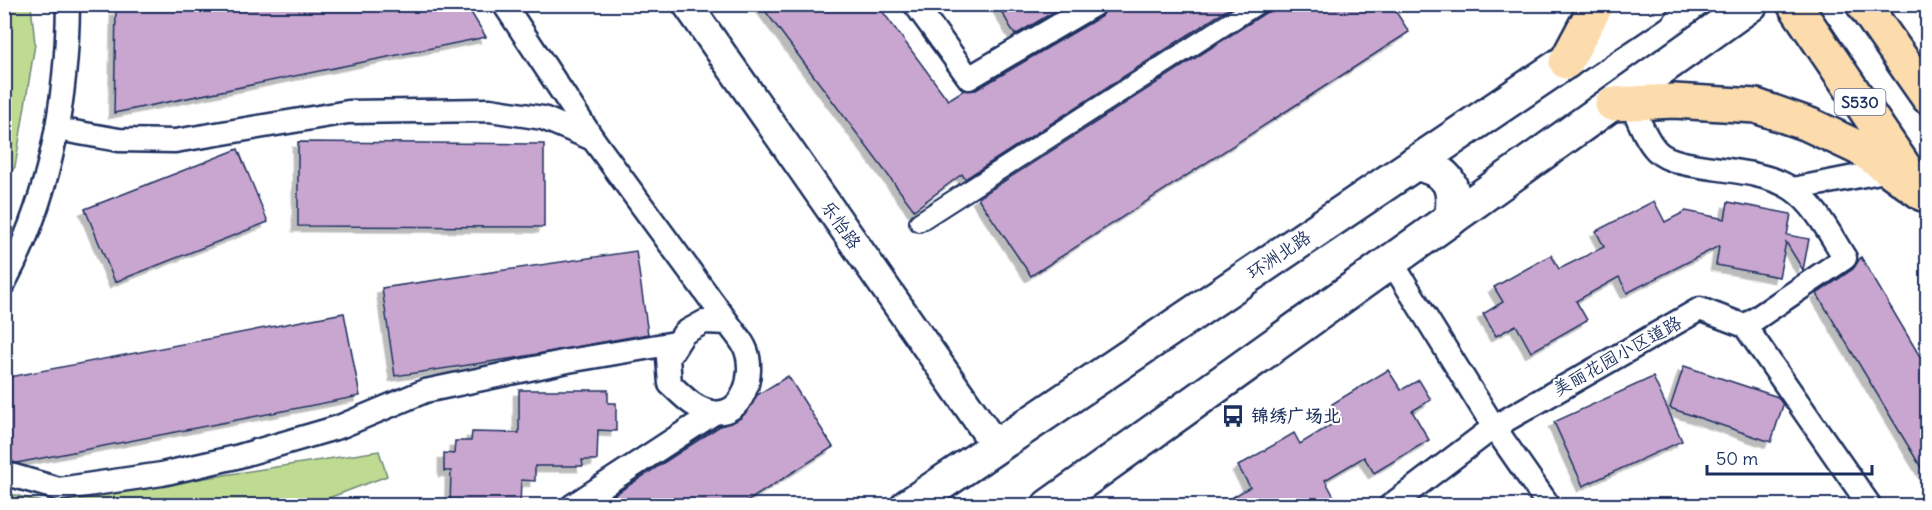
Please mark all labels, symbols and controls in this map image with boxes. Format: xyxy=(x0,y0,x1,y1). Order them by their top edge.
road number: S530 xyxy=(1834,89,1886,115)
street label: 乐怡路 xyxy=(817,196,866,253)
street label: 环洲北路 xyxy=(1242,225,1315,284)
street label: 美丽花园小区道路 xyxy=(1548,311,1685,401)
bus stop icon: 锦绣广场北 xyxy=(1220,403,1246,429)
place label: 锦绣广场北 xyxy=(1251,404,1341,427)
scale bar xyxy=(1707,438,1872,476)
text: 50 m xyxy=(1716,447,1758,470)

